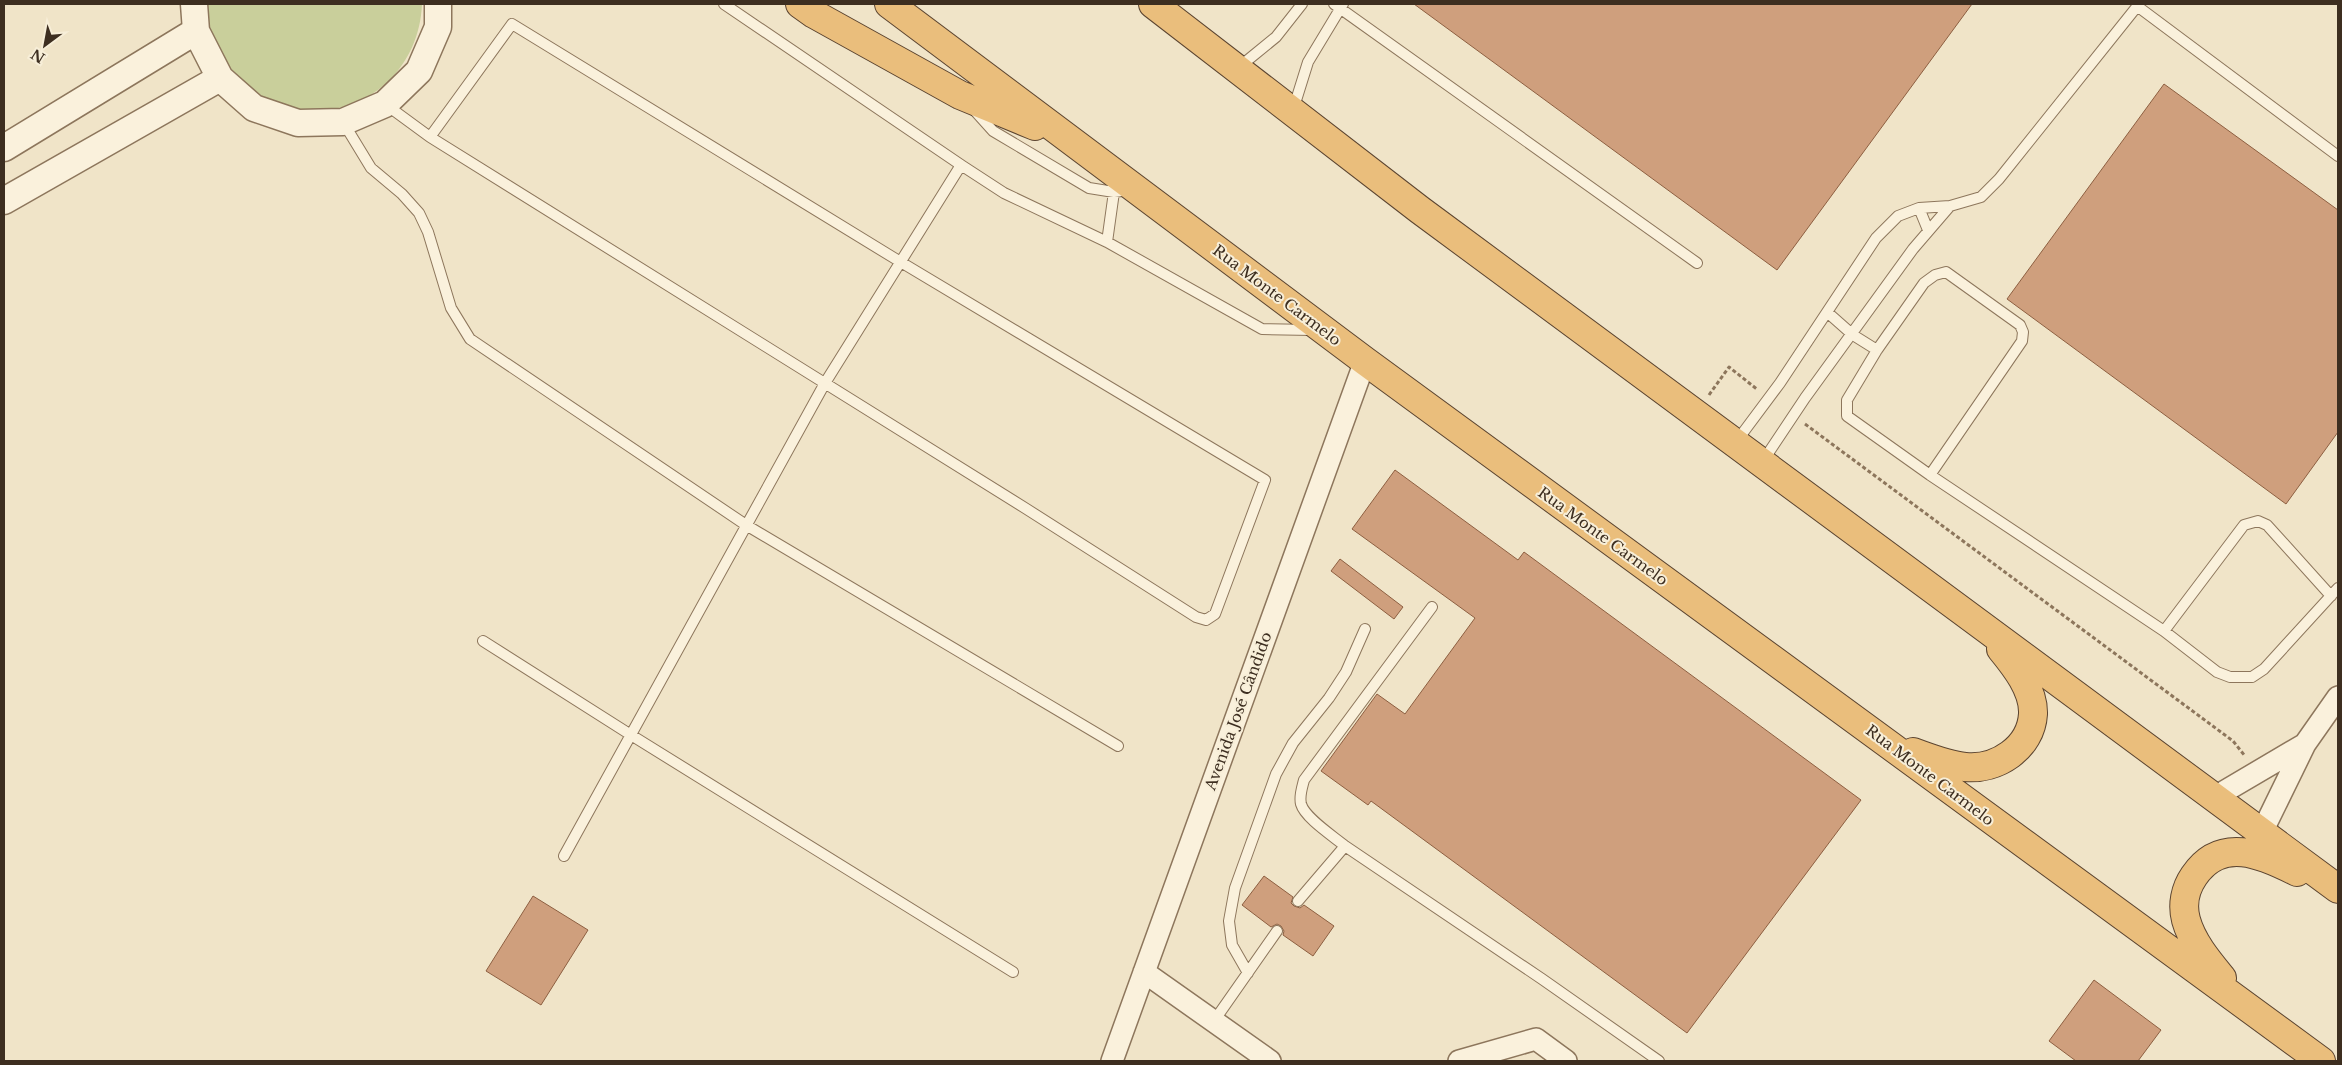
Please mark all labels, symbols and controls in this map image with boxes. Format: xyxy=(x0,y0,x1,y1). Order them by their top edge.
north arrow xyxy=(20,20,70,70)
text: N xyxy=(28,45,48,67)
street label: Rua Monte Carmelo xyxy=(1209,241,1345,350)
street label: Rua Monte Carmelo xyxy=(1534,483,1672,590)
street label: Avenida José Cândido xyxy=(1200,629,1276,794)
street label: Rua Monte Carmelo xyxy=(1862,721,1998,830)

